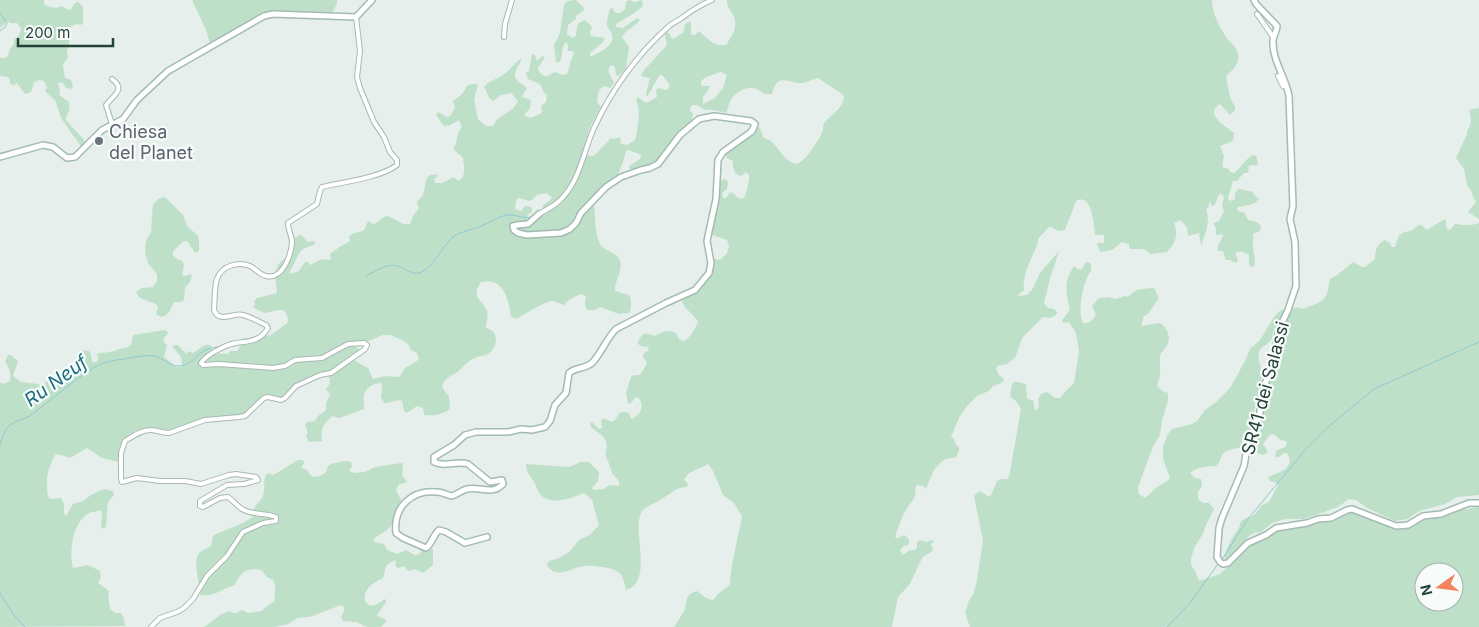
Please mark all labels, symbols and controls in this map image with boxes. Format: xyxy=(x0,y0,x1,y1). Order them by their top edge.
scale bar xyxy=(18,15,112,47)
text: 200 m xyxy=(25,23,70,42)
place label: Chiesa del Planet xyxy=(109,121,193,163)
marker: Chiesa del Planet xyxy=(93,135,105,147)
street label: SR41 dei Salassi xyxy=(1237,319,1293,457)
water label: Ru Neuf xyxy=(20,349,94,412)
north arrow xyxy=(1414,562,1464,612)
text: N xyxy=(1416,583,1435,597)

